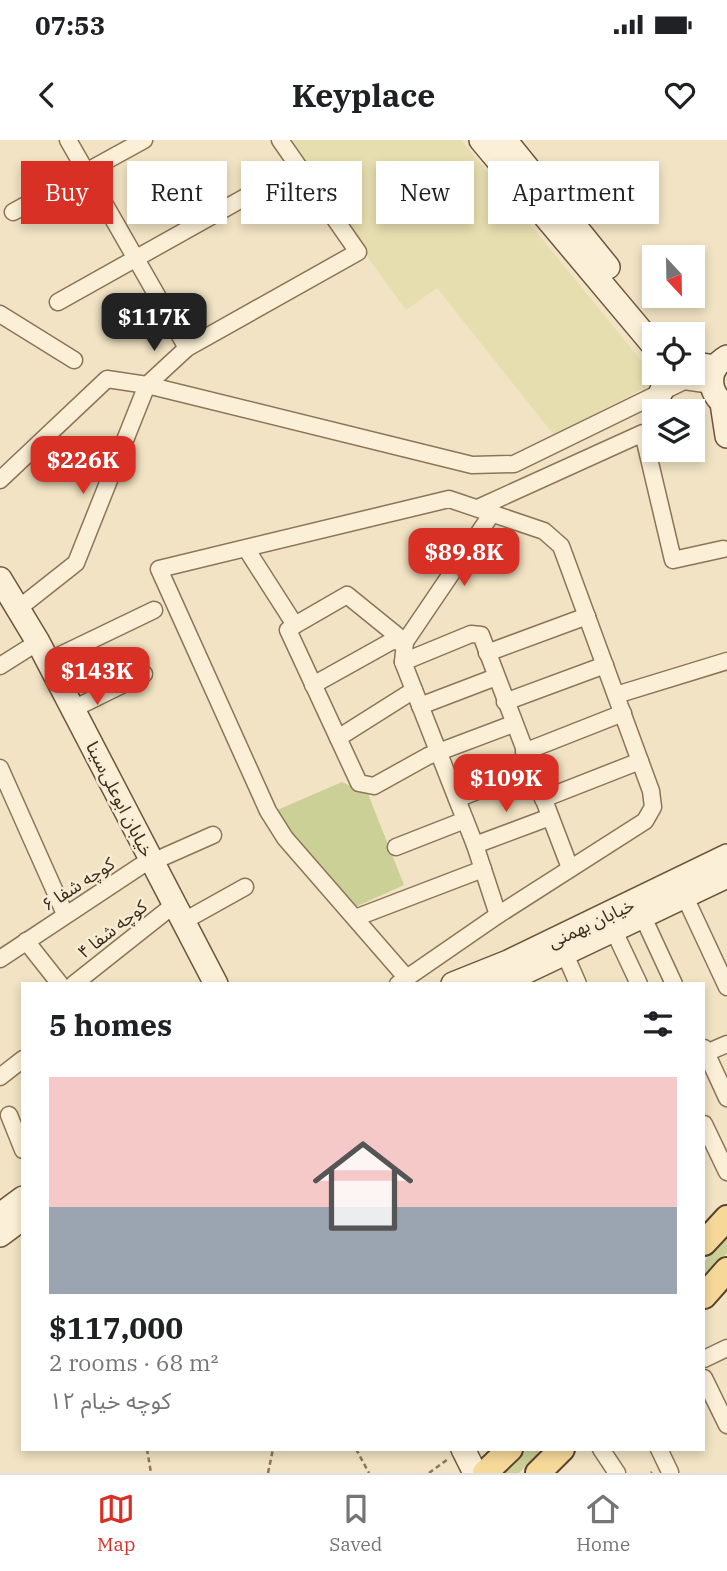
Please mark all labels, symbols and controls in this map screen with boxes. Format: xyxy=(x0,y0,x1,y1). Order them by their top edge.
text: 07:53 xyxy=(35,8,105,42)
text: Keyplace xyxy=(292,74,435,116)
icon: back xyxy=(28,76,66,114)
icon: heart xyxy=(661,76,699,114)
chip: Buy xyxy=(21,161,113,224)
chip: Rent xyxy=(127,161,227,224)
chip: Filters xyxy=(241,161,362,224)
chip: New xyxy=(376,161,474,224)
chip: Apartment xyxy=(488,161,659,224)
north arrow xyxy=(642,245,705,308)
map controls xyxy=(642,245,705,462)
pin: $117K xyxy=(105,294,203,353)
text: $117K xyxy=(118,301,190,331)
button: locate xyxy=(642,322,705,385)
button: layers xyxy=(642,399,705,462)
pin: $226K xyxy=(34,436,132,496)
text: $226K xyxy=(47,444,119,474)
pin: $89.8K xyxy=(407,528,521,588)
text: $89.8K xyxy=(424,536,504,566)
pin: $143K xyxy=(48,648,146,707)
text: $143K xyxy=(61,655,133,685)
street label: خیابان ابوعلی‌سینا xyxy=(81,737,159,861)
pin: $109K xyxy=(457,754,555,814)
text: $109K xyxy=(470,762,542,792)
street label: کوچه شفا ۶ xyxy=(37,852,119,916)
street label: خیابان بهمنی xyxy=(544,893,638,953)
street label: کوچه شفا ۴ xyxy=(73,894,152,963)
text: 5 homes xyxy=(49,1005,172,1044)
icon: filters xyxy=(639,1005,677,1043)
icon: home xyxy=(300,1123,426,1249)
text: $117,000 xyxy=(49,1308,183,1347)
text: 2 rooms · 68 m² xyxy=(49,1347,219,1377)
text: کوچه خیام ۱۲ xyxy=(49,1385,171,1415)
tab: Map xyxy=(97,1490,135,1556)
tab: Saved xyxy=(329,1490,382,1556)
tab: Home xyxy=(576,1490,630,1556)

